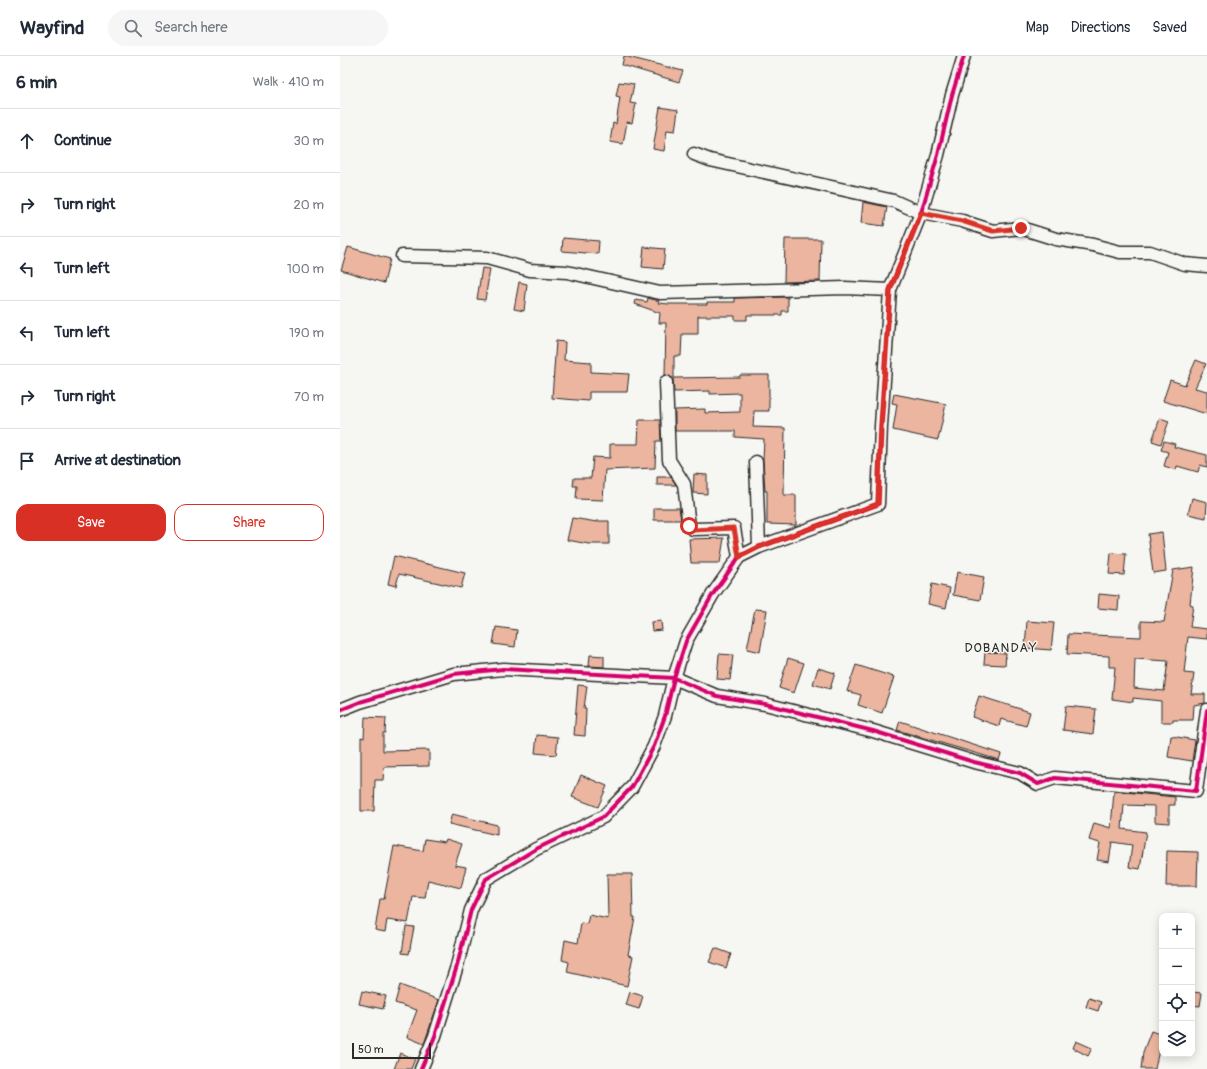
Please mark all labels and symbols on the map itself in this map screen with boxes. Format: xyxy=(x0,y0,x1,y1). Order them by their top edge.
route end xyxy=(1012,219,1030,237)
route start xyxy=(680,517,698,535)
district label: DOBANDAY xyxy=(964,640,1038,656)
scale bar xyxy=(352,1041,431,1060)

